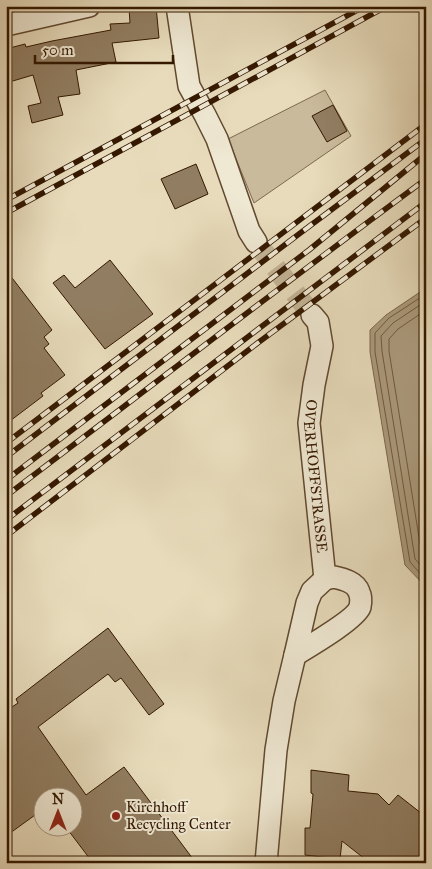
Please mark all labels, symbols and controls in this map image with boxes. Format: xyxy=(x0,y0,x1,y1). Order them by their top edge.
scale bar xyxy=(35,32,172,64)
text: 50 m xyxy=(42,41,74,59)
street label: OVERHOFFSTRASSE xyxy=(300,398,331,554)
north arrow xyxy=(32,786,82,836)
text: N xyxy=(52,791,64,808)
place label: Kirchhoff Recycling Center xyxy=(126,798,231,833)
marker: Kirchhoff Recycling Center xyxy=(110,810,122,822)

